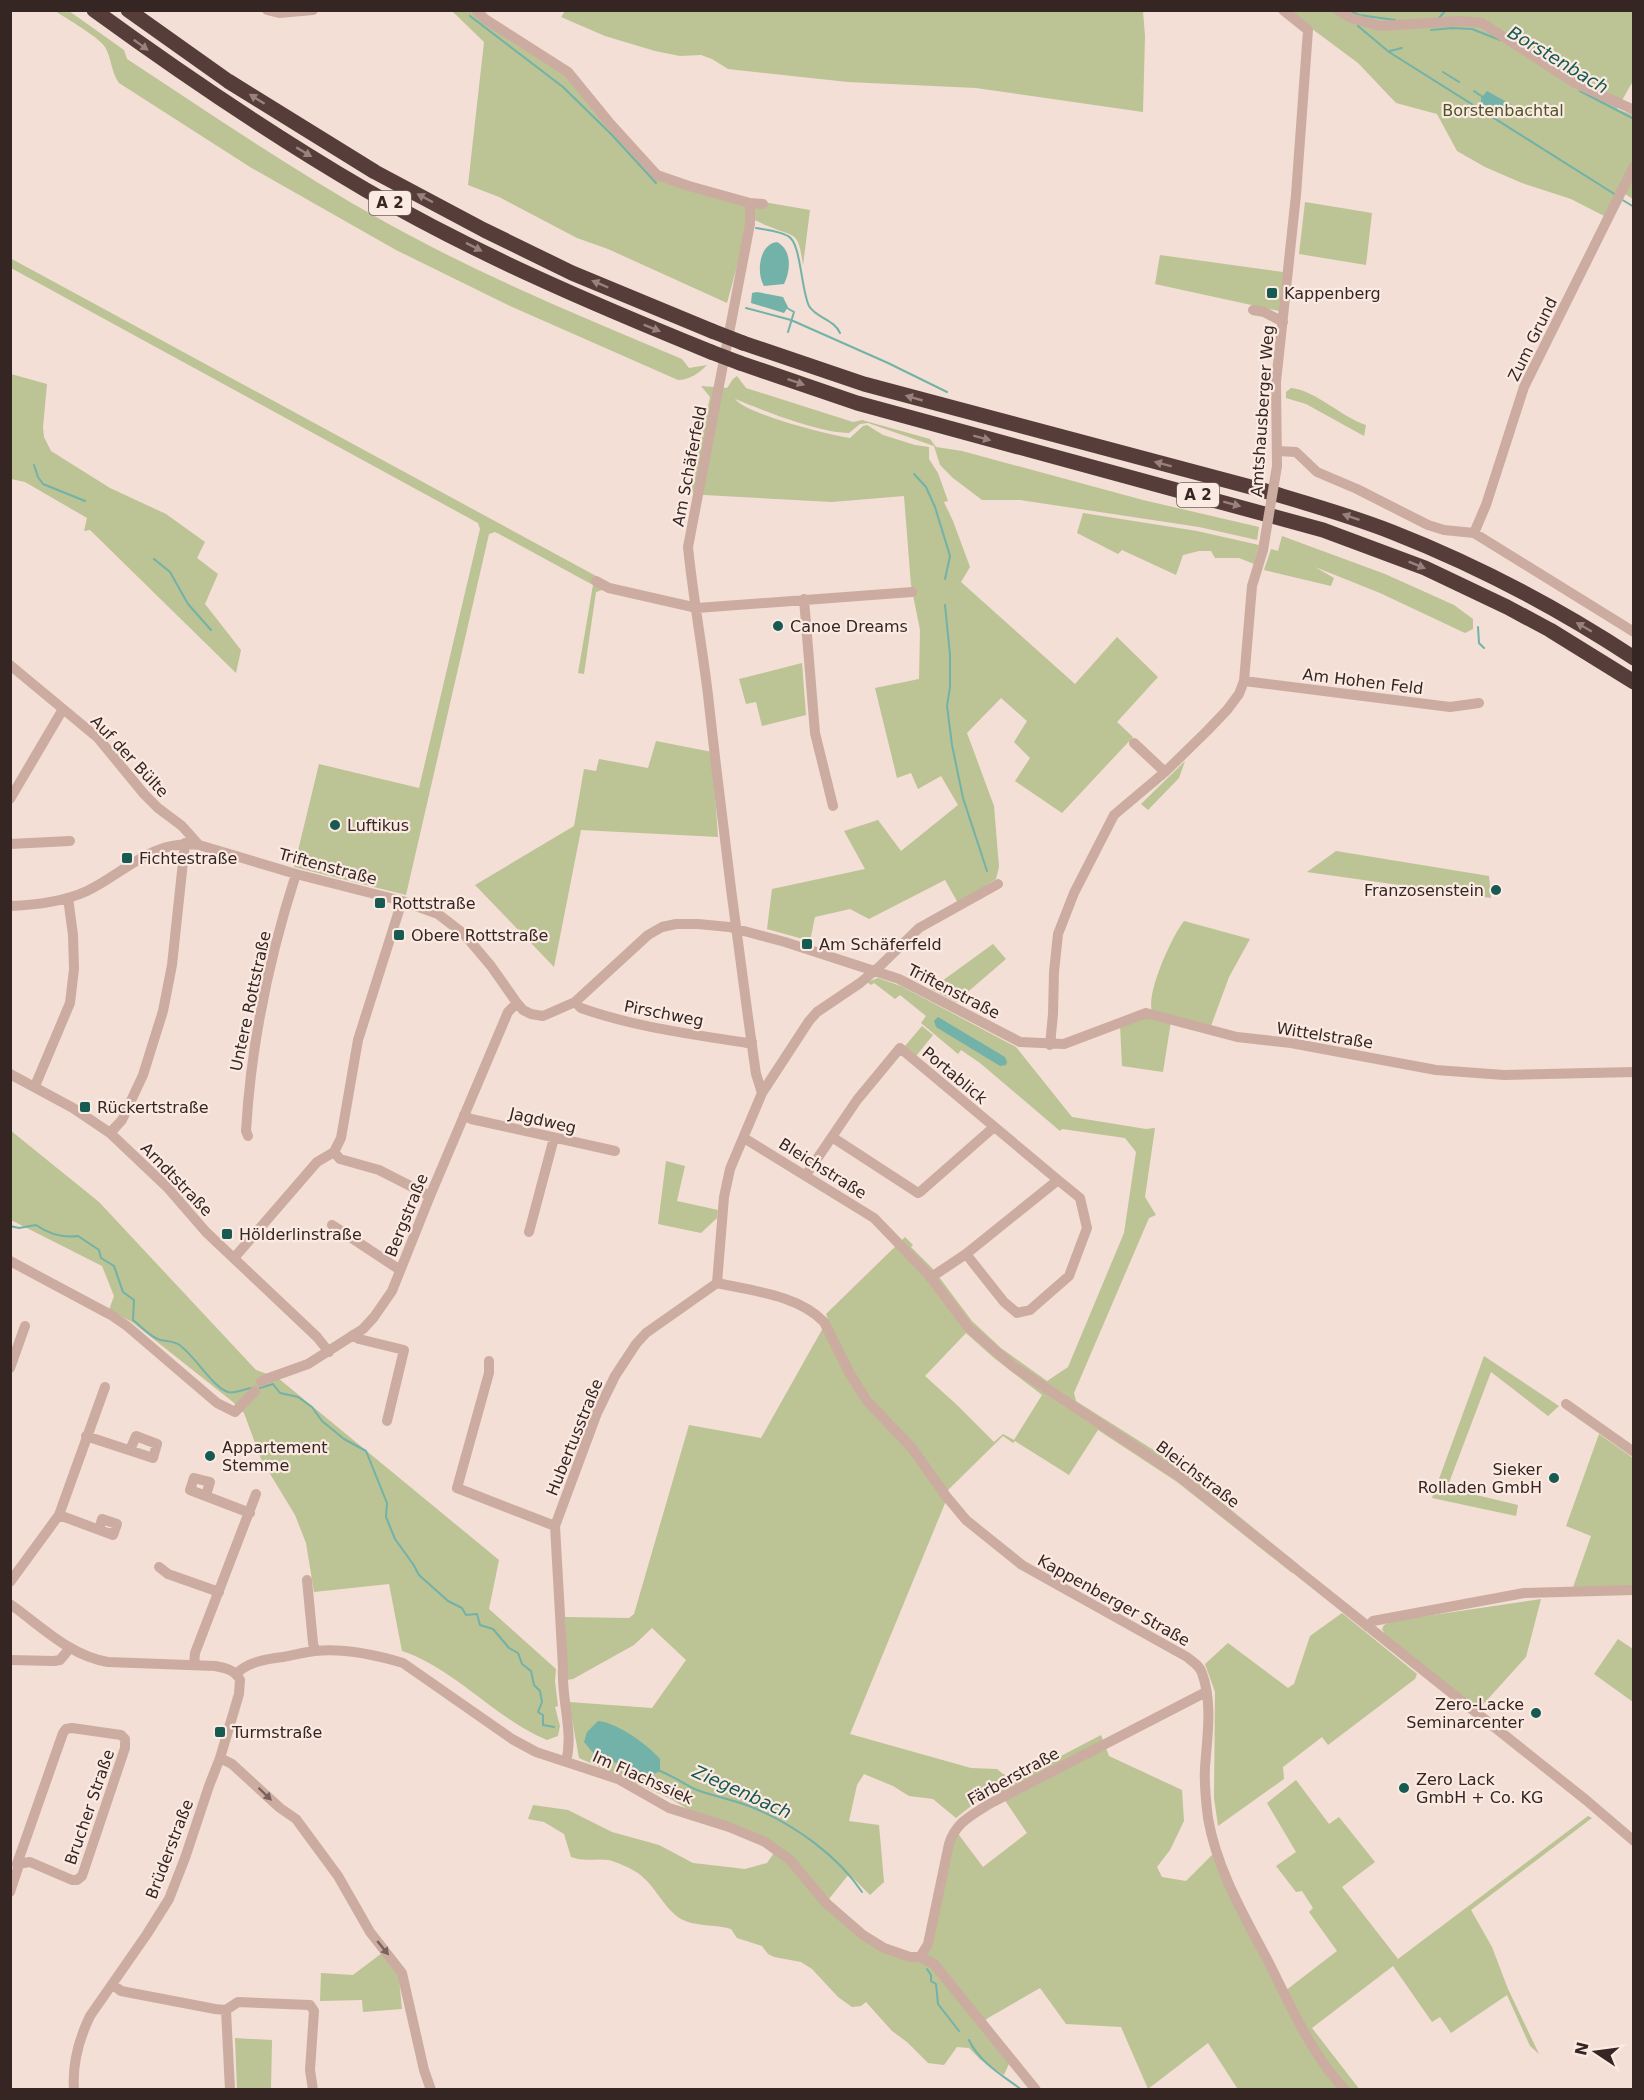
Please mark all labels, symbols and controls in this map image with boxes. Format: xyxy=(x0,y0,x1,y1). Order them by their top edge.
water label: Borstenbach xyxy=(1504,21,1612,98)
one-way arrow xyxy=(133,39,149,51)
one-way arrow xyxy=(249,94,265,105)
park label: Borstenbachtal xyxy=(1442,101,1564,120)
one-way arrow xyxy=(296,147,313,157)
road number: A 2 xyxy=(369,191,411,215)
one-way arrow xyxy=(416,193,433,203)
one-way arrow xyxy=(466,242,483,252)
one-way arrow xyxy=(590,279,608,289)
place label: Kappenberg xyxy=(1284,284,1381,303)
marker: Kappenberg xyxy=(1265,286,1279,300)
street label: Zum Grund xyxy=(1504,294,1561,384)
one-way arrow xyxy=(643,323,661,333)
street label: Amtshausberger Weg xyxy=(1247,324,1278,498)
one-way arrow xyxy=(787,377,805,387)
one-way arrow xyxy=(905,393,923,402)
street label: Am Schäferfeld xyxy=(668,404,711,528)
one-way arrow xyxy=(973,434,991,443)
one-way arrow xyxy=(1154,459,1172,469)
road number: A 2 xyxy=(1177,483,1219,507)
one-way arrow xyxy=(1223,499,1241,509)
one-way arrow xyxy=(1342,512,1360,522)
one-way arrow xyxy=(1408,560,1426,570)
place label: Canoe Dreams xyxy=(790,617,908,636)
marker: Canoe Dreams xyxy=(771,619,785,633)
one-way arrow xyxy=(1575,622,1592,632)
street label: Am Hohen Feld xyxy=(1302,665,1424,698)
street label: Auf der Bülte xyxy=(87,711,172,801)
place label: Luftikus xyxy=(347,816,409,835)
marker: Luftikus xyxy=(328,818,342,832)
street label: Triftenstraße xyxy=(276,844,379,889)
place label: Fichtestraße xyxy=(139,849,237,868)
marker: Fichtestraße xyxy=(120,851,134,865)
place label: Franzosenstein xyxy=(1364,881,1484,900)
marker: Franzosenstein xyxy=(1489,883,1503,897)
place label: Rottstraße xyxy=(392,894,476,913)
marker: Rottstraße xyxy=(373,896,387,910)
place label: Obere Rottstraße xyxy=(411,926,548,945)
marker: Obere Rottstraße xyxy=(392,928,406,942)
street label: Untere Rottstraße xyxy=(226,929,275,1073)
place label: Am Schäferfeld xyxy=(819,935,942,954)
marker: Am Schäferfeld xyxy=(800,937,814,951)
street label: Triftenstraße xyxy=(904,960,1003,1023)
street label: Pirschweg xyxy=(622,996,705,1031)
street label: Wittelstraße xyxy=(1275,1018,1375,1053)
street label: Portablick xyxy=(918,1043,991,1108)
place label: Rückertstraße xyxy=(97,1098,209,1117)
marker: Rückertstraße xyxy=(78,1100,92,1114)
street label: Jagdweg xyxy=(507,1103,578,1137)
street label: Bleichstraße xyxy=(775,1134,870,1203)
street label: Arndtstraße xyxy=(137,1139,216,1220)
street label: Bergstraße xyxy=(381,1171,432,1260)
place label: Hölderlinstraße xyxy=(239,1225,362,1244)
marker: Hölderlinstraße xyxy=(220,1227,234,1241)
street label: Hubertusstraße xyxy=(542,1376,607,1498)
street label: Bleichstraße xyxy=(1152,1437,1243,1512)
place label: Appartement Stemme xyxy=(222,1438,328,1475)
marker: Appartement Stemme xyxy=(203,1449,217,1463)
place label: Sieker Rolladen GmbH xyxy=(1418,1460,1542,1497)
marker: Sieker Rolladen GmbH xyxy=(1547,1471,1561,1485)
street label: Kappenberger Straße xyxy=(1034,1551,1193,1650)
place label: Zero-Lacke Seminarcenter xyxy=(1406,1695,1524,1732)
marker: Zero-Lacke Seminarcenter xyxy=(1529,1706,1543,1720)
place label: Turmstraße xyxy=(231,1723,322,1742)
marker: Turmstraße xyxy=(213,1725,227,1739)
street label: Färberstraße xyxy=(964,1743,1062,1809)
street label: Brucher Straße xyxy=(61,1747,118,1867)
street label: Im Flachssiek xyxy=(590,1747,697,1808)
water label: Ziegenbach xyxy=(689,1760,795,1823)
place label: Zero Lack GmbH + Co. KG xyxy=(1416,1770,1544,1807)
marker: Zero Lack GmbH + Co. KG xyxy=(1397,1781,1411,1795)
one-way arrow xyxy=(258,1787,273,1801)
street label: Brüderstraße xyxy=(142,1797,197,1902)
one-way arrow xyxy=(376,1940,388,1955)
north arrow xyxy=(1566,2022,1626,2082)
text: N xyxy=(1571,2040,1593,2057)

